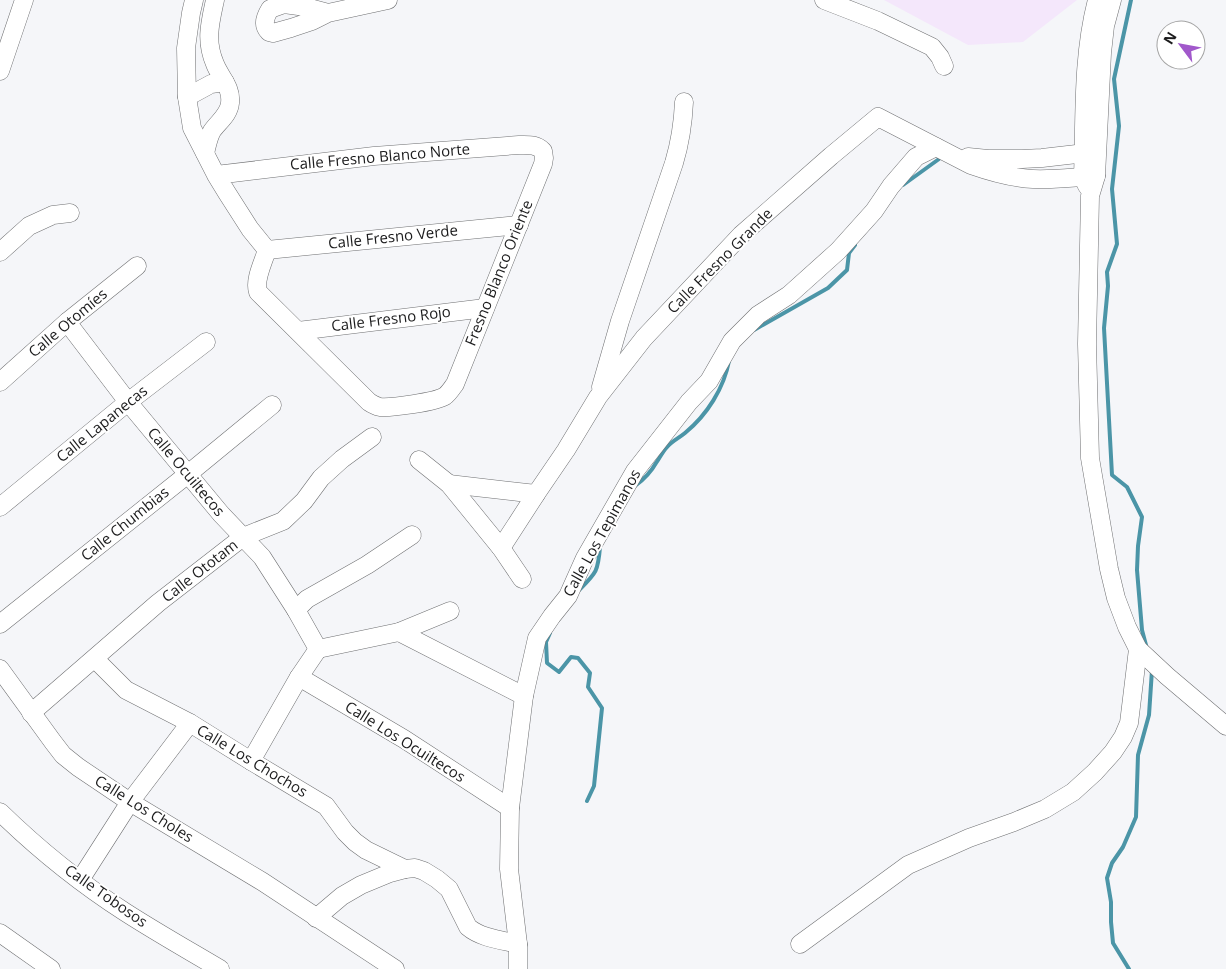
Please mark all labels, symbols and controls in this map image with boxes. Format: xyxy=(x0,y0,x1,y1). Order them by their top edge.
north arrow xyxy=(1156,20,1206,70)
text: N xyxy=(1158,28,1181,48)
street label: Calle Fresno Blanco Norte xyxy=(289,138,471,174)
street label: Fresno Blanco Oriente xyxy=(460,197,536,349)
street label: Calle Fresno Grande xyxy=(662,203,776,317)
street label: Calle Fresno Verde xyxy=(327,219,459,253)
street label: Calle Otomíes xyxy=(24,283,111,361)
street label: Calle Fresno Rojo xyxy=(330,301,452,335)
street label: Calle Lapanecas xyxy=(52,380,151,466)
street label: Calle Ocuiltecos xyxy=(144,423,230,520)
street label: Calle Los Tepimanos xyxy=(558,465,644,600)
street label: Calle Chumbias xyxy=(76,482,173,565)
street label: Calle Ototam xyxy=(157,534,242,606)
street label: Calle Los Ocuiltecos xyxy=(342,696,469,786)
street label: Calle Los Chochos xyxy=(193,719,312,801)
street label: Calle Los Choles xyxy=(91,770,198,846)
street label: Calle Tobosos xyxy=(61,859,152,931)

